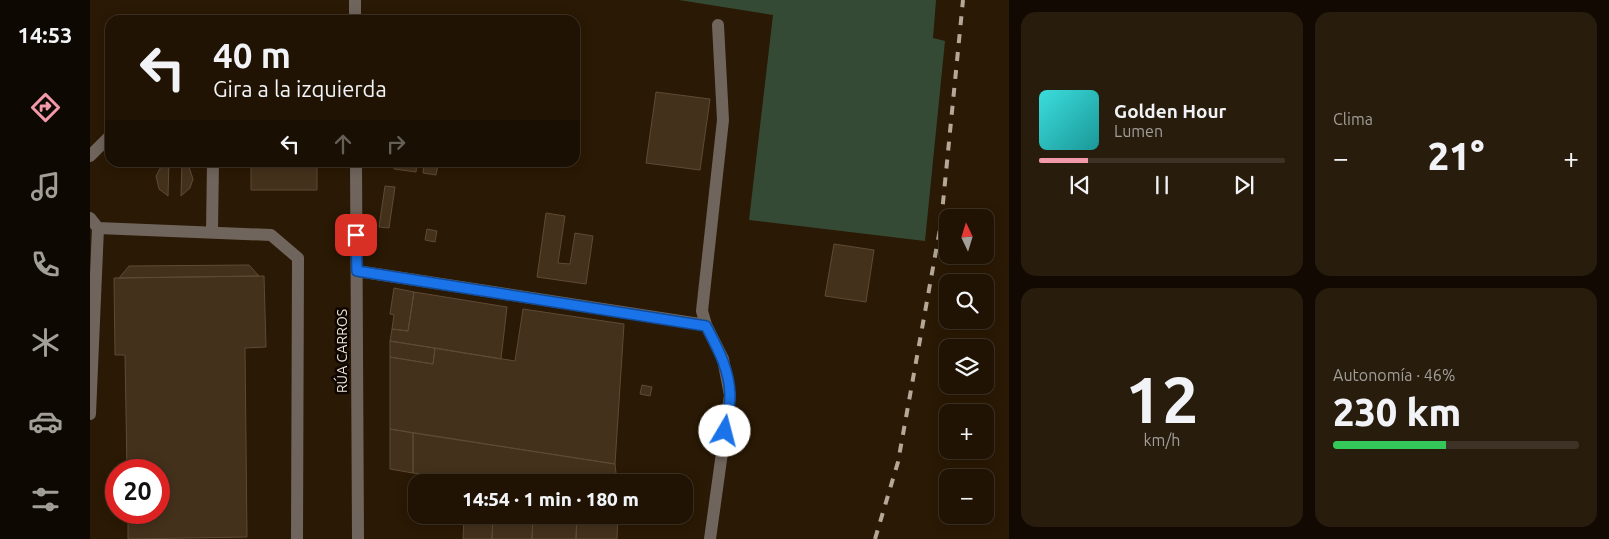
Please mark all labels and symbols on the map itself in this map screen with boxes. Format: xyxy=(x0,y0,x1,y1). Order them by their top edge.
north arrow xyxy=(939,209,994,264)
pin xyxy=(335,214,377,256)
street label: RÚA CARROS xyxy=(333,309,350,393)
position arrow xyxy=(698,404,750,456)
speed limit sign: 20 xyxy=(105,459,170,524)

